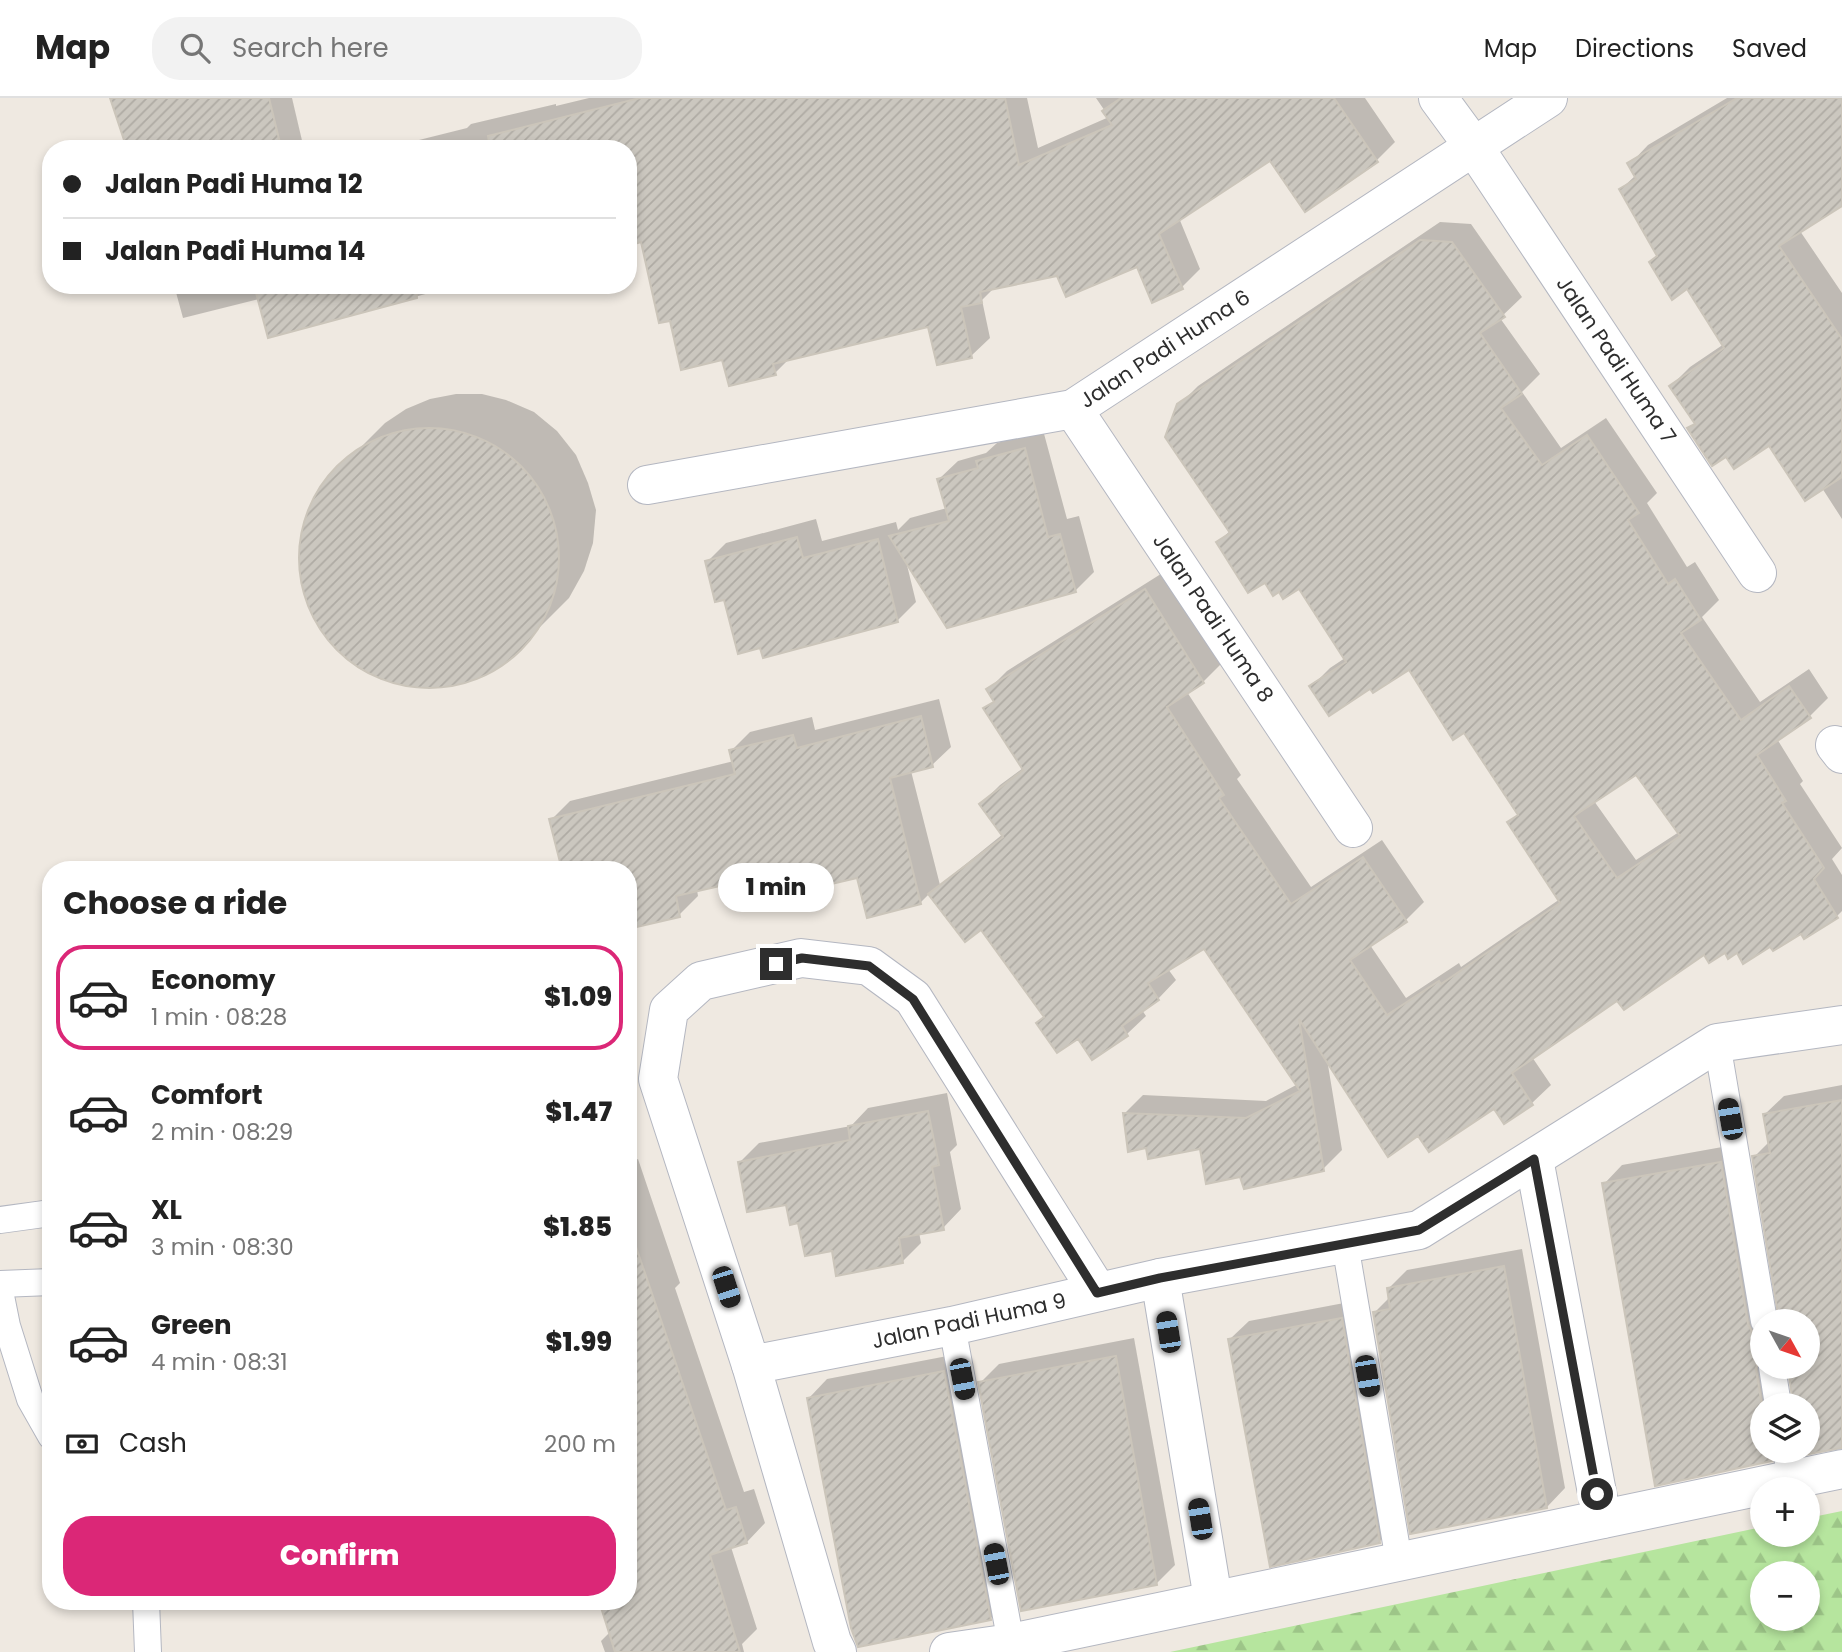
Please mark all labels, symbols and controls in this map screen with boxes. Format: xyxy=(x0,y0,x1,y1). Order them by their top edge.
search box xyxy=(152,17,642,80)
text: Map xyxy=(35,24,110,71)
icon: search xyxy=(176,29,214,67)
text: Search here xyxy=(232,30,389,66)
text: Map xyxy=(1484,32,1537,65)
text: Directions xyxy=(1575,32,1694,65)
text: Saved xyxy=(1732,32,1807,65)
text: Jalan Padi Huma 12 xyxy=(105,166,363,202)
text: Jalan Padi Huma 14 xyxy=(105,233,365,269)
street label: Jalan Padi Huma 7 xyxy=(1550,270,1683,449)
street label: Jalan Padi Huma 6 xyxy=(1074,283,1256,415)
street label: Jalan Padi Huma 8 xyxy=(1146,528,1281,708)
callout: 1 min xyxy=(718,862,834,912)
text: 1 min xyxy=(746,871,806,903)
text: Choose a ride xyxy=(63,880,287,925)
route end xyxy=(760,948,792,980)
text: Economy xyxy=(151,962,275,998)
icon: car xyxy=(67,966,130,1029)
text: $1.09 xyxy=(544,979,612,1015)
text: 1 min · 08:28 xyxy=(151,1001,287,1033)
text: Comfort xyxy=(151,1077,263,1113)
icon: car xyxy=(67,1081,130,1144)
text: $1.47 xyxy=(545,1094,612,1130)
car xyxy=(1717,1096,1744,1142)
text: 2 min · 08:29 xyxy=(151,1116,293,1148)
text: XL xyxy=(151,1192,182,1228)
icon: car xyxy=(67,1196,130,1259)
text: $1.85 xyxy=(543,1209,612,1245)
text: 3 min · 08:30 xyxy=(151,1231,294,1263)
car xyxy=(710,1264,743,1310)
street label: Jalan Padi Huma 9 xyxy=(869,1286,1069,1355)
text: Green xyxy=(151,1307,232,1343)
north arrow xyxy=(1750,1309,1820,1379)
map controls xyxy=(1750,1309,1820,1631)
car xyxy=(1155,1310,1182,1354)
icon: car xyxy=(67,1311,130,1374)
text: $1.99 xyxy=(545,1324,612,1360)
text: 4 min · 08:31 xyxy=(151,1346,288,1378)
car xyxy=(1354,1353,1381,1399)
car xyxy=(948,1356,977,1402)
button: layers xyxy=(1750,1393,1820,1463)
icon: cash xyxy=(63,1425,101,1463)
text: Cash xyxy=(119,1425,187,1461)
text: 200 m xyxy=(544,1428,616,1460)
button: + xyxy=(1750,1477,1820,1547)
route start xyxy=(1581,1478,1613,1510)
car xyxy=(1187,1497,1214,1541)
button: Confirm xyxy=(63,1516,616,1596)
car xyxy=(982,1541,1011,1587)
button: − xyxy=(1750,1561,1820,1631)

